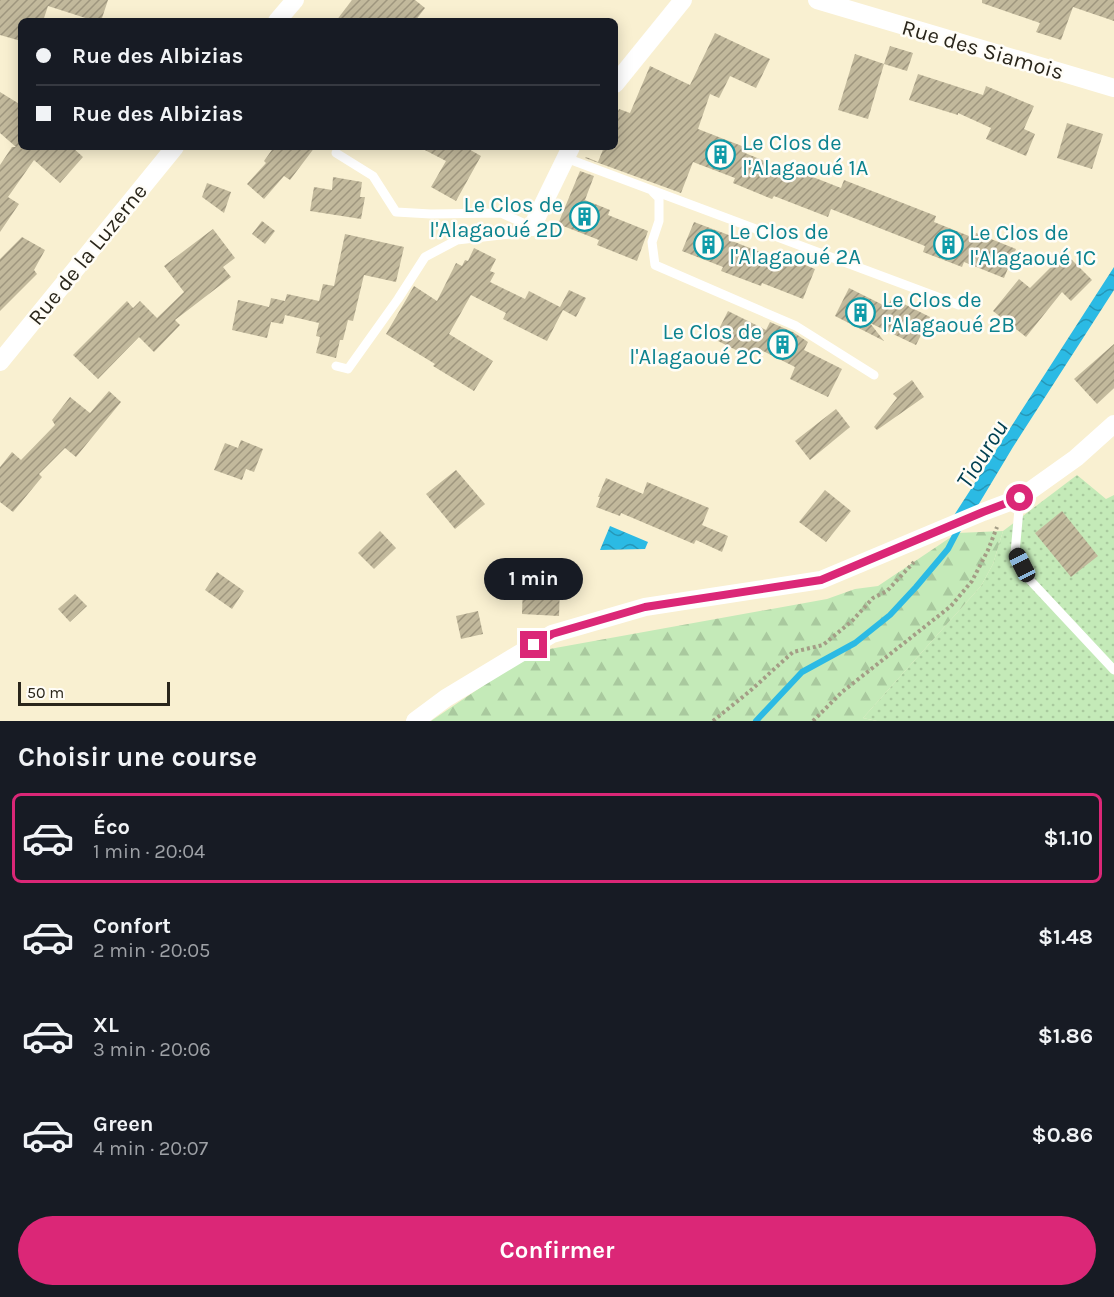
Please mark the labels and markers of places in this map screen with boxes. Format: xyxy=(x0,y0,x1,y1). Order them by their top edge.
place label: Le Clos de l'Alagaoué 1A xyxy=(742,130,869,181)
building icon: Le Clos de l'Alagaoué 1A xyxy=(705,139,737,171)
place label: Le Clos de l'Alagaoué 2D xyxy=(429,192,563,243)
building icon: Le Clos de l'Alagaoué 2D xyxy=(568,201,600,233)
place label: Le Clos de l'Alagaoué 2A xyxy=(729,219,861,270)
place label: Le Clos de l'Alagaoué 1C xyxy=(969,220,1096,271)
building icon: Le Clos de l'Alagaoué 2A xyxy=(692,228,724,260)
building icon: Le Clos de l'Alagaoué 1C xyxy=(932,229,964,261)
place label: Le Clos de l'Alagaoué 2B xyxy=(882,287,1015,338)
building icon: Le Clos de l'Alagaoué 2B xyxy=(845,296,877,328)
place label: Le Clos de l'Alagaoué 2C xyxy=(629,319,762,370)
building icon: Le Clos de l'Alagaoué 2C xyxy=(767,328,799,360)

